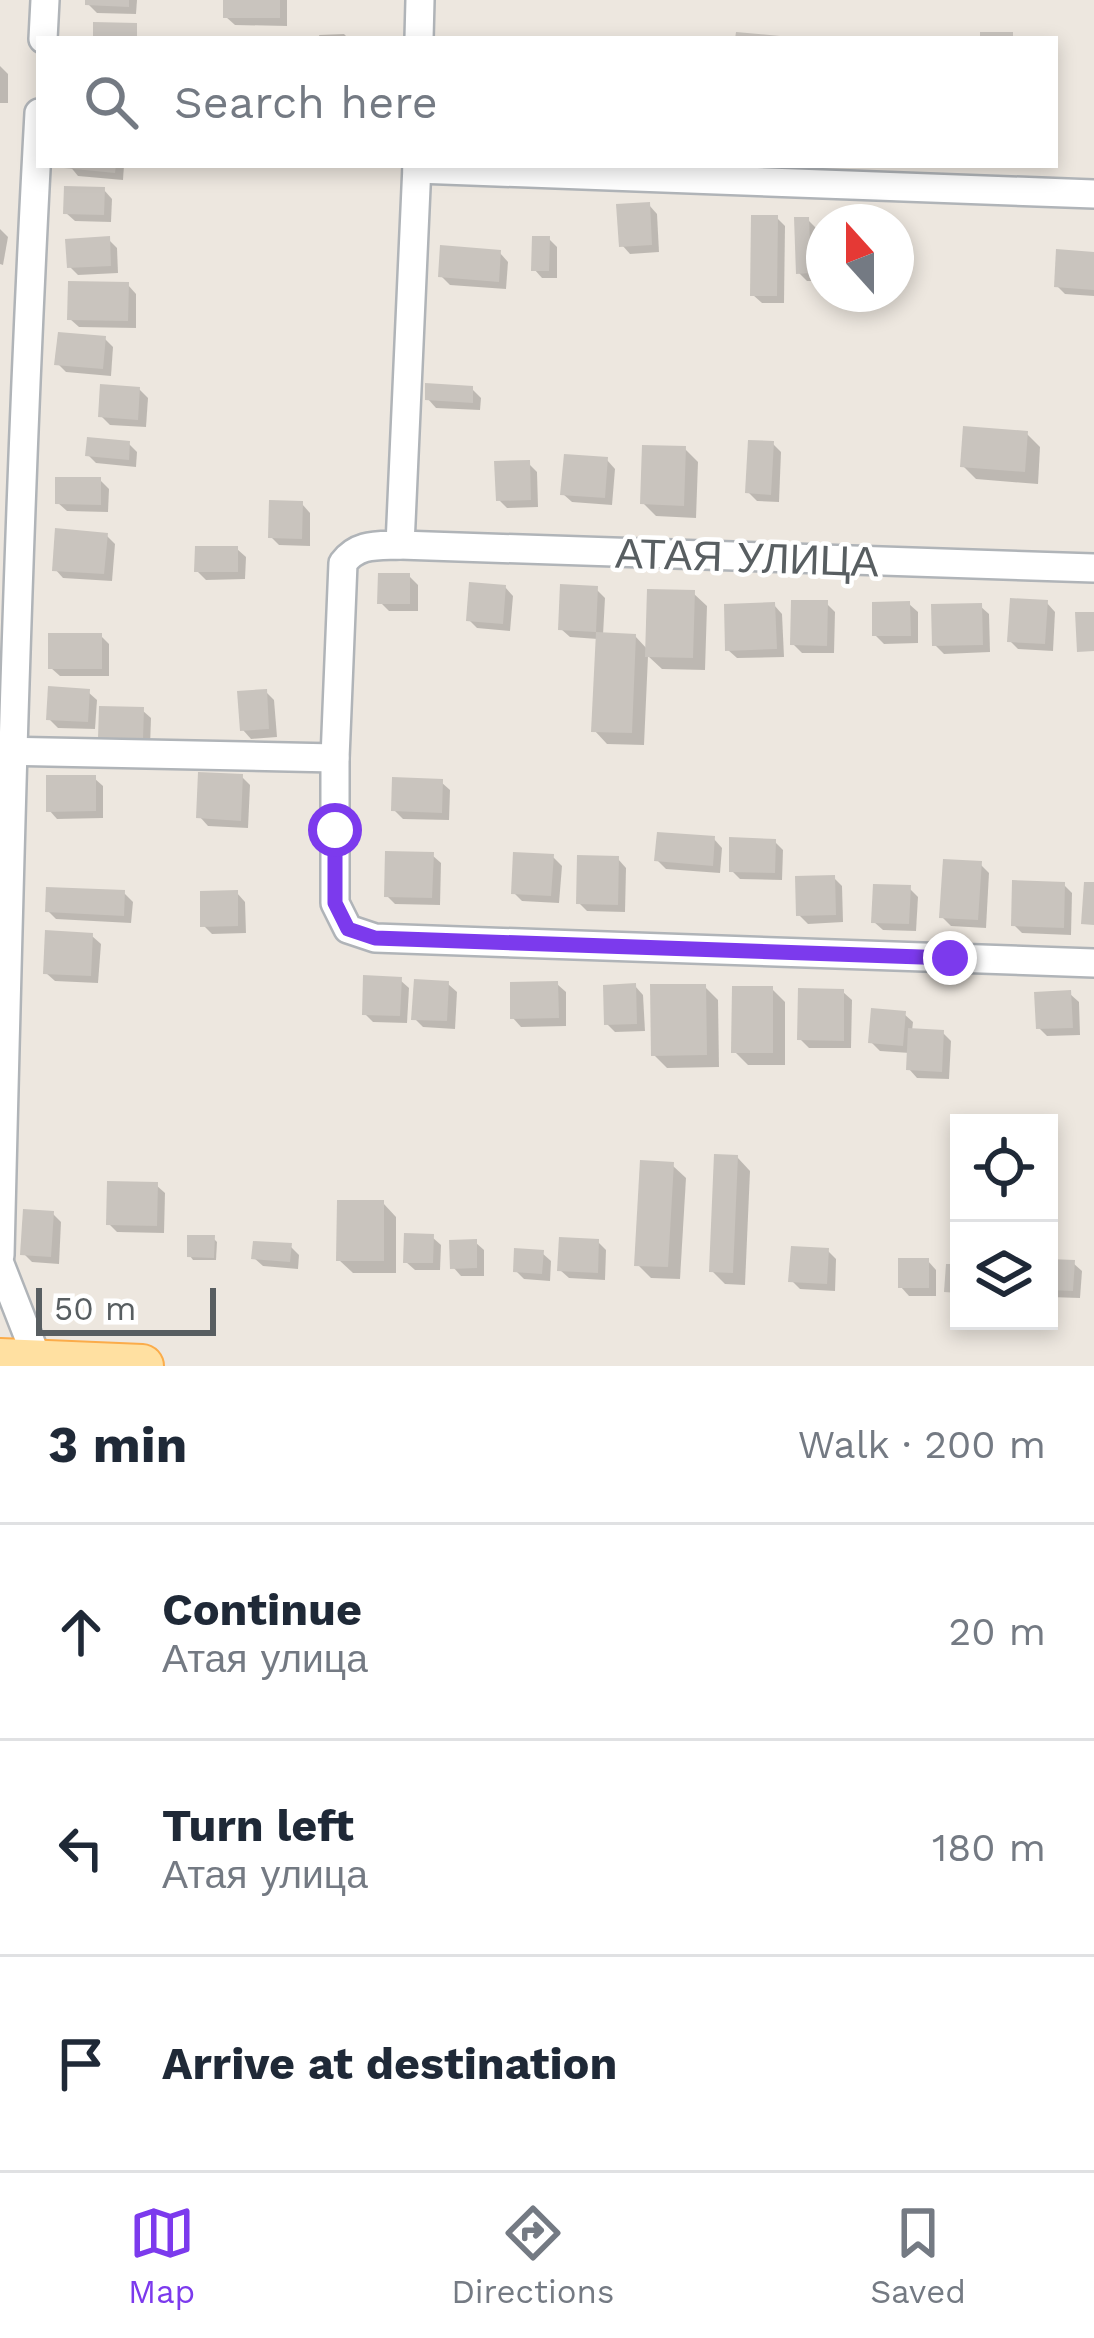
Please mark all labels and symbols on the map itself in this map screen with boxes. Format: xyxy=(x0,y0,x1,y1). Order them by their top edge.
north arrow xyxy=(806,204,914,312)
street label: АТАЯ УЛИЦА xyxy=(614,528,880,587)
route start xyxy=(308,803,362,857)
route end xyxy=(923,931,977,985)
scale bar xyxy=(36,1282,216,1335)

